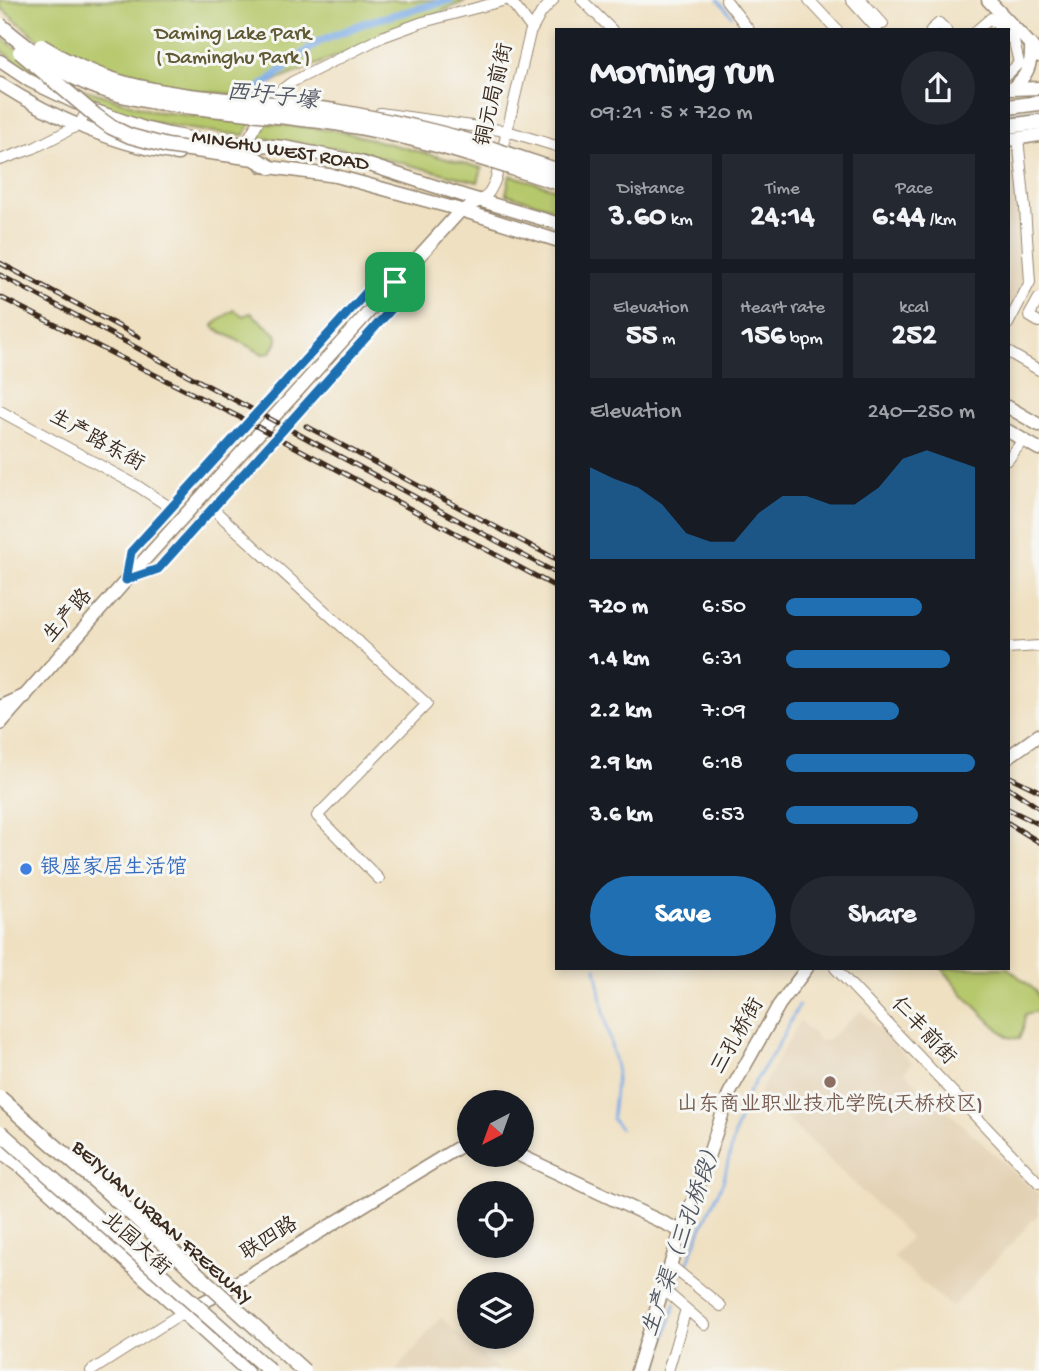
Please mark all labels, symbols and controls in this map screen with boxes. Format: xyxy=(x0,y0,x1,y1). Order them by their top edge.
park label: Daming Lake Park ( Daminghu Park ) xyxy=(153,23,314,72)
street label: 铜元局前街 xyxy=(470,41,520,149)
button: share xyxy=(901,51,975,125)
text: Morning run xyxy=(590,52,774,96)
water label: 西圩子壕 xyxy=(225,79,322,117)
text: 09:21 · 5 × 720 m xyxy=(590,100,753,127)
street label: MINGHU WEST ROAD xyxy=(190,126,371,178)
text: Distance xyxy=(617,178,684,201)
text: Time xyxy=(765,178,800,201)
text: Pace xyxy=(896,178,933,201)
text: 3.60 xyxy=(609,201,666,236)
text: 24:14 xyxy=(750,201,815,236)
text: 6:44 xyxy=(872,201,925,236)
text: km xyxy=(666,209,693,232)
text: /km xyxy=(925,209,956,232)
pin xyxy=(365,252,425,312)
icon: arrive xyxy=(376,263,414,301)
text: Elevation xyxy=(613,297,689,320)
text: Heart rate xyxy=(740,297,825,320)
text: kcal xyxy=(899,297,929,320)
text: 55 xyxy=(626,320,658,355)
text: 156 xyxy=(742,320,785,355)
text: 252 xyxy=(892,320,937,355)
text: m xyxy=(658,328,676,351)
text: bpm xyxy=(785,328,823,351)
text: Elevation xyxy=(590,399,681,426)
text: 240–250 m xyxy=(867,399,975,426)
street label: 生产路东街 xyxy=(44,404,149,478)
street label: 生产路 xyxy=(37,584,99,649)
text: 720 m xyxy=(590,594,648,621)
text: 6:50 xyxy=(702,594,746,621)
text: 1.4 km xyxy=(590,646,649,673)
text: 6:31 xyxy=(702,646,742,673)
text: 2.2 km xyxy=(590,698,652,725)
text: 7:09 xyxy=(702,698,746,725)
text: 2.9 km xyxy=(590,750,652,777)
text: 6:18 xyxy=(702,750,743,777)
text: 3.6 km xyxy=(590,802,653,829)
text: 6:53 xyxy=(702,802,745,829)
place label: 银座家居生活馆 xyxy=(40,855,187,882)
marker: 银座家居生活馆 xyxy=(18,861,34,877)
button: Save xyxy=(590,876,776,956)
button: Share xyxy=(790,876,975,956)
street label: 仁丰前街 xyxy=(884,991,961,1071)
street label: 三孔桥街 xyxy=(706,994,771,1080)
marker: 山东商业职业技术学院(天桥校区) xyxy=(822,1074,838,1090)
north arrow xyxy=(457,1090,534,1167)
map controls xyxy=(457,1090,534,1349)
place label: 山东商业职业技术学院(天桥校区) xyxy=(677,1092,983,1119)
water label: 生产渠（三孔桥段） xyxy=(637,1135,730,1340)
street label: BEIYUAN URBAN FREEWAY xyxy=(65,1136,257,1312)
button: locate xyxy=(457,1181,534,1258)
street label: 北园大街 xyxy=(95,1207,175,1282)
street label: 联四路 xyxy=(236,1211,303,1267)
button: layers xyxy=(457,1272,534,1349)

